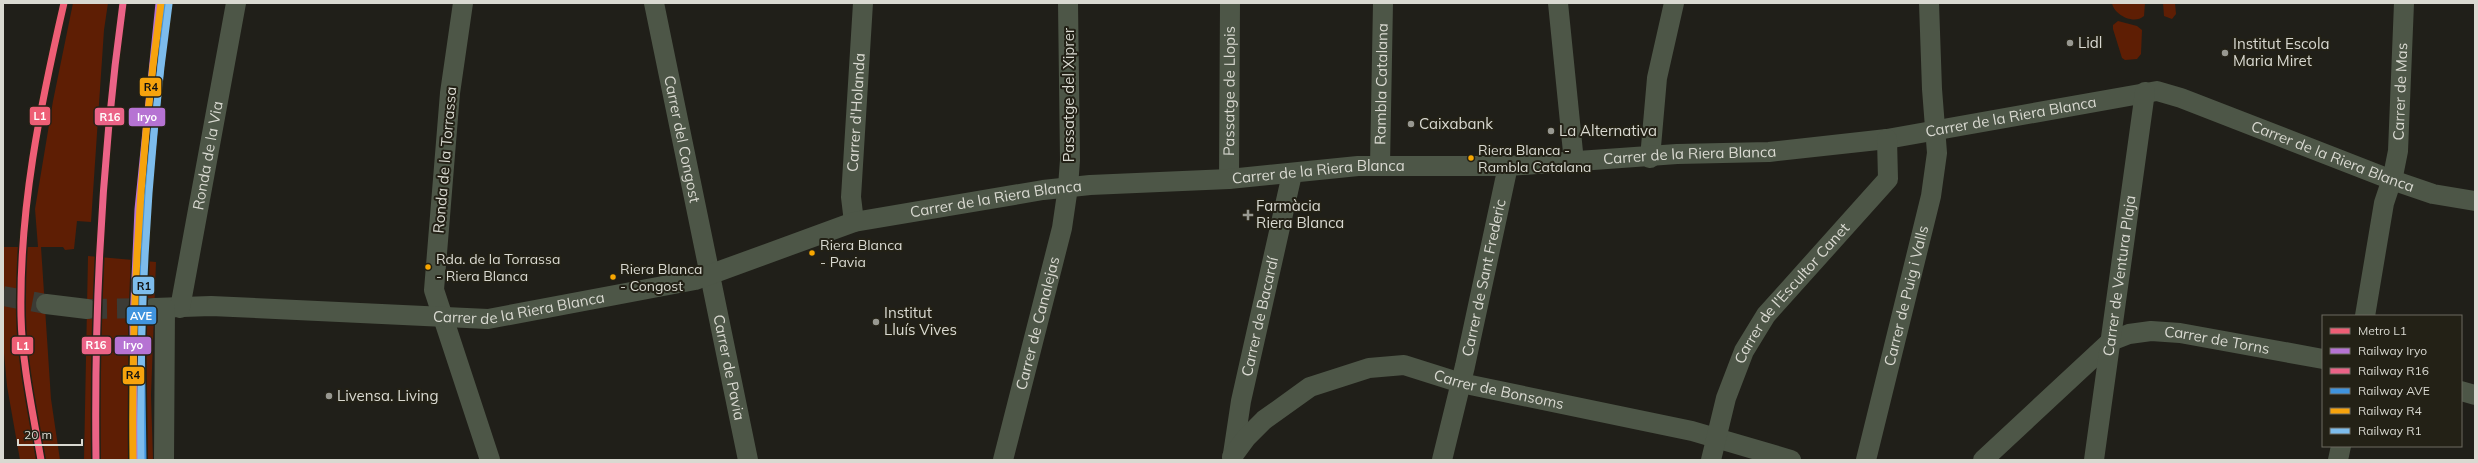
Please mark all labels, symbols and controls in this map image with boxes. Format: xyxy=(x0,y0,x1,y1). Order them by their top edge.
street label: Rambla Catalana xyxy=(1370,23,1392,145)
street label: Passatge de Llopis xyxy=(1219,26,1239,156)
street label: Passatge del Xiprer xyxy=(1059,27,1078,162)
place label: Lidl xyxy=(2078,33,2102,52)
place label: Institut Escola Maria Miret xyxy=(2233,34,2330,70)
marker: Lidl xyxy=(2065,38,2075,48)
street label: Carrer de Mas xyxy=(2388,42,2411,141)
marker: Institut Escola Maria Miret xyxy=(2220,48,2230,58)
street label: Carrer d'Holanda xyxy=(843,52,869,172)
street label: Carrer del Congost xyxy=(660,74,705,204)
line badge: R4 xyxy=(139,77,162,97)
text: R4 xyxy=(144,80,159,94)
street label: Ronda de la Torrassa xyxy=(429,86,460,234)
street label: Carrer de la Riera Blanca xyxy=(1924,92,2098,141)
street label: Ronda de la Via xyxy=(188,100,227,211)
line badge: L1 xyxy=(29,106,51,126)
line badge: R16 xyxy=(94,107,125,126)
line badge: Iryo xyxy=(128,107,166,127)
text: L1 xyxy=(34,109,47,123)
text: R16 xyxy=(100,110,121,124)
text: Iryo xyxy=(137,110,158,124)
place label: Caixabank xyxy=(1419,114,1493,133)
street label: Carrer de la Riera Blanca xyxy=(2248,116,2417,196)
marker: Caixabank xyxy=(1406,119,1416,129)
place label: La Alternativa xyxy=(1559,121,1657,140)
marker: La Alternativa xyxy=(1546,126,1556,136)
place label: Riera Blanca - Rambla Catalana xyxy=(1478,141,1592,176)
street label: Carrer de la Riera Blanca xyxy=(1602,141,1777,168)
marker: Riera Blanca - Rambla Catalana xyxy=(1466,153,1476,163)
street label: Carrer de la Riera Blanca xyxy=(1231,156,1405,188)
street label: Carrer de la Riera Blanca xyxy=(909,176,1083,221)
street label: Carrer de Ventura Plaja xyxy=(2098,194,2140,357)
place label: Farmàcia Riera Blanca xyxy=(1256,196,1344,232)
street label: Carrer de Sant Frederic xyxy=(1457,197,1510,358)
marker: Farmàcia Riera Blanca xyxy=(1243,210,1253,220)
street label: Carrer de l'Escultor Canet xyxy=(1730,219,1853,366)
street label: Carrer de Puig i Valls xyxy=(1879,224,1932,368)
place label: Riera Blanca - Pavia xyxy=(820,236,902,271)
marker: Riera Blanca - Pavia xyxy=(807,248,817,258)
place label: Rda. de la Torrassa - Riera Blanca xyxy=(436,250,560,285)
street label: Carrer de Canalejas xyxy=(1011,254,1063,392)
street label: Carrer de Bacardí xyxy=(1237,254,1282,378)
place label: Riera Blanca - Congost xyxy=(620,260,702,295)
marker: Rda. de la Torrassa - Riera Blanca xyxy=(423,262,433,272)
marker: Riera Blanca - Congost xyxy=(608,272,618,282)
line badge: R1 xyxy=(132,276,155,295)
text: R1 xyxy=(137,279,152,293)
street label: Carrer de la Riera Blanca xyxy=(433,287,606,328)
place label: Institut Lluís Vives xyxy=(884,303,957,339)
line badge: AVE xyxy=(126,306,157,325)
text: AVE xyxy=(130,309,152,323)
street label: Carrer de Pavia xyxy=(709,313,750,422)
legend xyxy=(2322,315,2462,447)
marker: Institut Lluís Vives xyxy=(871,317,881,327)
street label: Carrer de Torns xyxy=(2164,322,2271,358)
text: Metro L1 xyxy=(2358,323,2407,338)
line badge: L1 xyxy=(11,336,34,355)
line badge: R16 xyxy=(81,336,112,355)
line badge: Iryo xyxy=(114,336,152,355)
text: R16 xyxy=(86,338,107,352)
text: Iryo xyxy=(123,338,144,352)
text: L1 xyxy=(17,339,30,353)
text: Railway Iryo xyxy=(2358,343,2427,358)
text: Railway R16 xyxy=(2358,363,2429,378)
street label: Carrer de Bonsoms xyxy=(1432,365,1566,413)
line badge: R4 xyxy=(122,366,145,385)
text: R4 xyxy=(126,368,141,382)
text: Railway AVE xyxy=(2358,383,2430,398)
place label: Livensa. Living xyxy=(337,386,438,405)
marker: Livensa. Living xyxy=(324,391,334,401)
text: Railway R4 xyxy=(2358,403,2422,418)
scale bar xyxy=(18,421,82,447)
text: Railway R1 xyxy=(2358,423,2422,438)
text: 20 m xyxy=(24,427,52,442)

